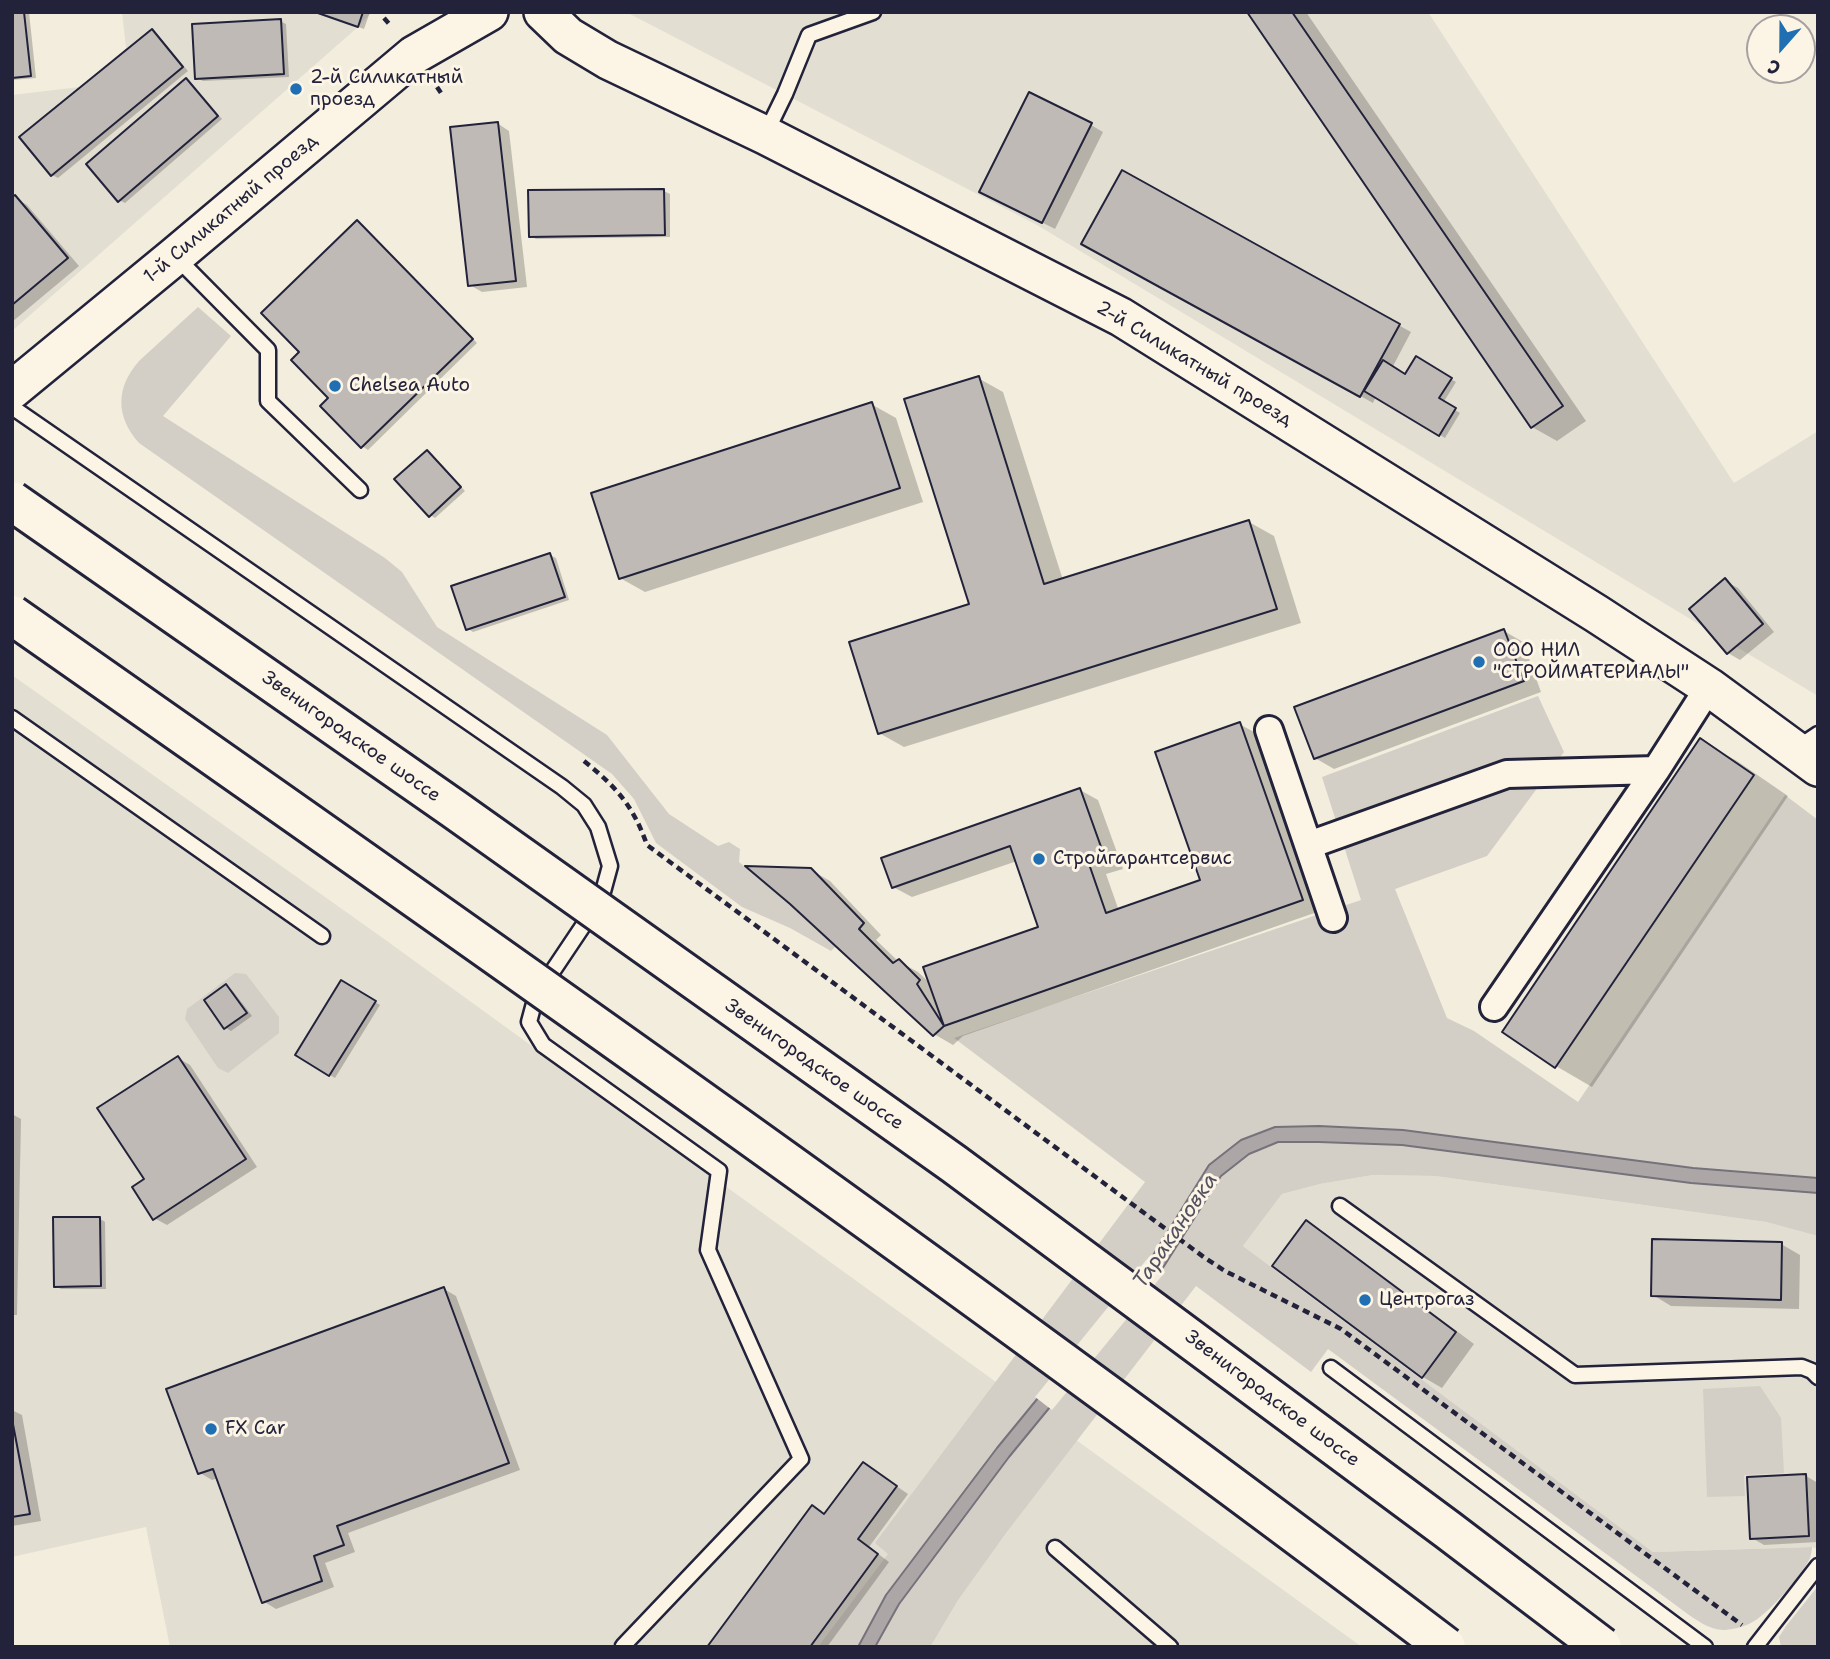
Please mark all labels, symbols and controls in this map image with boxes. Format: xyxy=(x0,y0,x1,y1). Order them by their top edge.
north arrow xyxy=(1746,14,1816,84)
text: С xyxy=(1764,53,1784,81)
place label: 2-й Силикатный проезд xyxy=(310,67,463,111)
marker: 2-й Силикатный проезд xyxy=(288,81,304,97)
street label: 1-й Силикатный проезд xyxy=(139,130,323,288)
street label: 2-й Силикатный проезд xyxy=(1092,296,1296,432)
place label: Chelsea Auto xyxy=(349,375,470,397)
marker: Chelsea Auto xyxy=(327,378,343,394)
place label: ООО НИЛ "СТРОЙМАТЕРИАЛЫ" xyxy=(1493,640,1689,684)
marker: ООО НИЛ "СТРОЙМАТЕРИАЛЫ" xyxy=(1471,654,1487,670)
street label: Звенигородское шоссе xyxy=(257,667,445,807)
place label: Стройгарантсервис xyxy=(1053,848,1232,870)
marker: Стройгарантсервис xyxy=(1031,851,1047,867)
street label: Звенигородское шоссе xyxy=(720,995,908,1135)
water label: Таракановка xyxy=(1128,1169,1224,1293)
place label: Центрогаз xyxy=(1379,1289,1475,1311)
marker: Центрогаз xyxy=(1357,1292,1373,1308)
street label: Звенигородское шоссе xyxy=(1180,1326,1364,1472)
place label: FX Car xyxy=(225,1418,286,1440)
marker: FX Car xyxy=(203,1421,219,1437)

